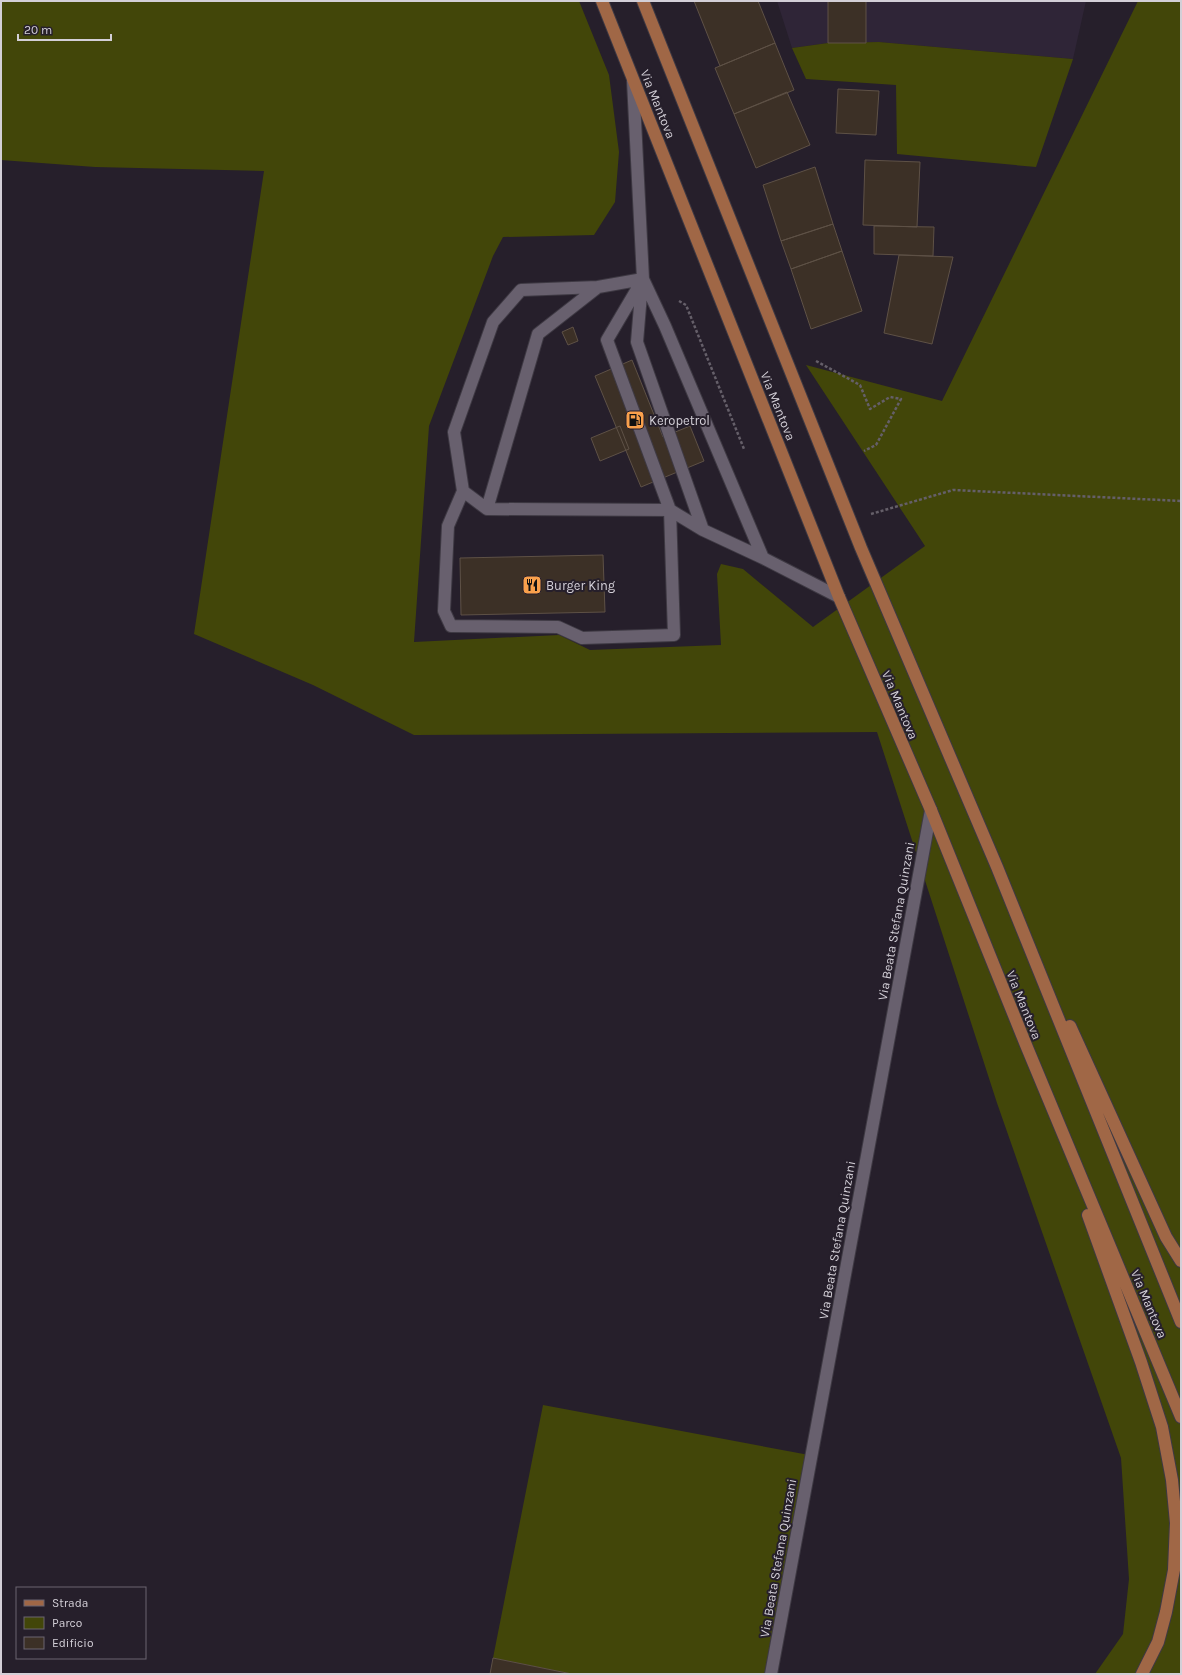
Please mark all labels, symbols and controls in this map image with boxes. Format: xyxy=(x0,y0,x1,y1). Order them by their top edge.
scale bar xyxy=(18,16,111,42)
text: 20 m xyxy=(24,23,52,37)
street label: Via Mantova xyxy=(637,67,679,141)
street label: Via Mantova xyxy=(757,369,799,443)
fuel station icon: Keropetrol xyxy=(624,409,646,431)
place label: Keropetrol xyxy=(649,413,710,428)
restaurant icon: Burger King xyxy=(521,574,543,596)
place label: Burger King xyxy=(546,578,616,593)
street label: Via Mantova xyxy=(879,668,921,742)
street label: Via Beata Stefana Quinzani xyxy=(875,841,917,1001)
street label: Via Mantova xyxy=(1003,968,1045,1042)
street label: Via Beata Stefana Quinzani xyxy=(816,1160,858,1320)
street label: Via Mantova xyxy=(1128,1267,1170,1341)
street label: Via Beata Stefana Quinzani xyxy=(757,1478,799,1638)
legend xyxy=(16,1587,146,1659)
text: Strada xyxy=(52,1596,88,1610)
text: Parco xyxy=(52,1616,82,1630)
text: Edificio xyxy=(52,1636,93,1650)

